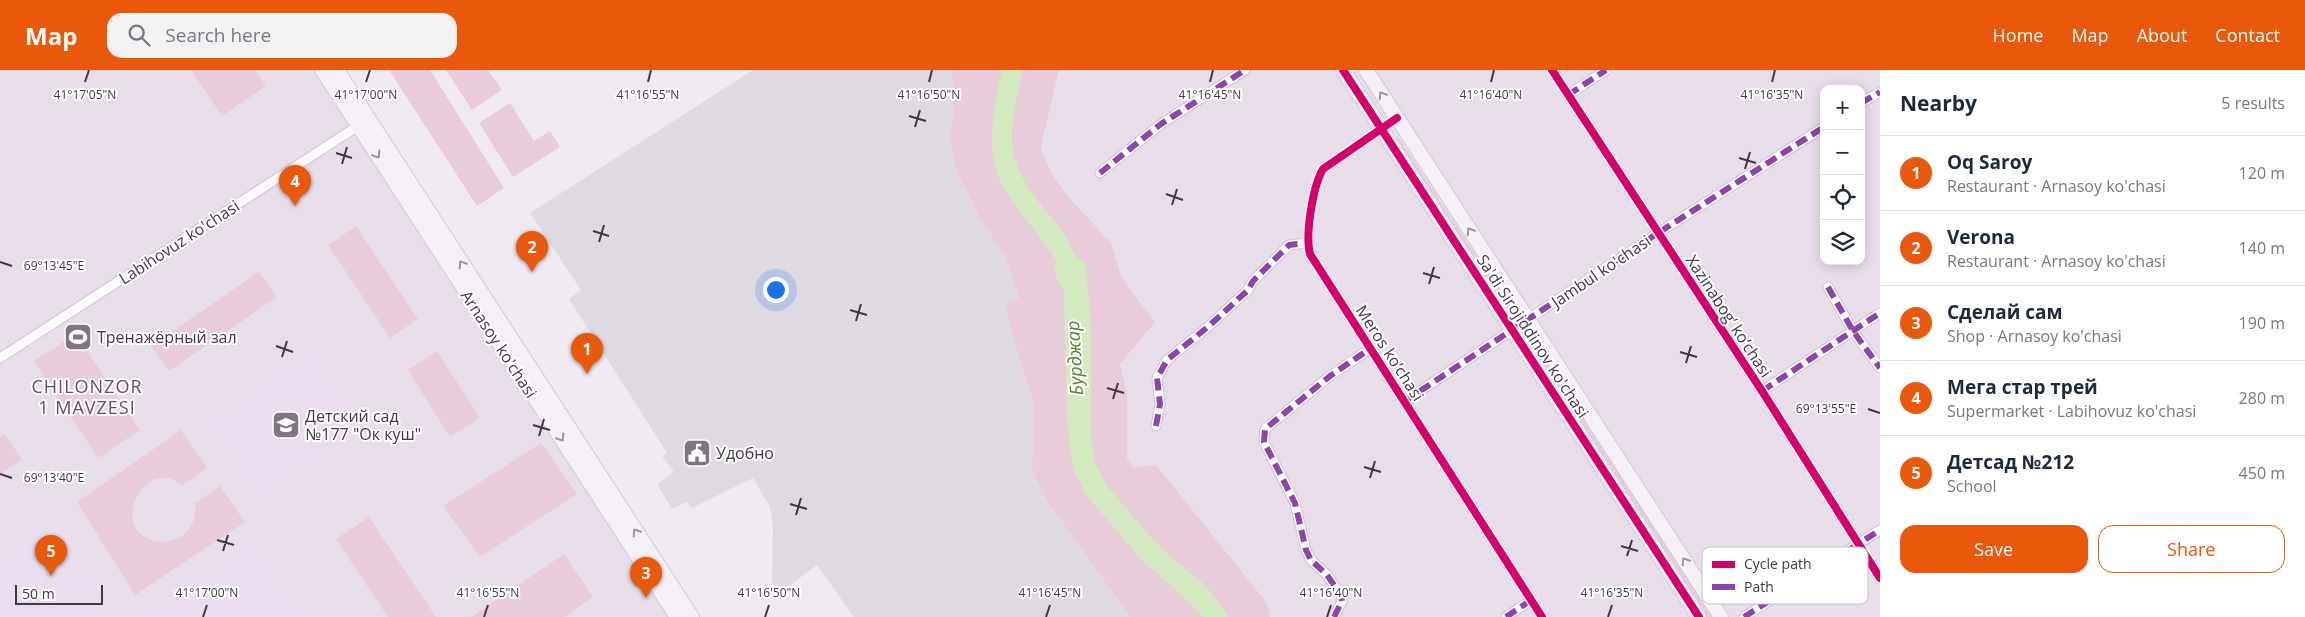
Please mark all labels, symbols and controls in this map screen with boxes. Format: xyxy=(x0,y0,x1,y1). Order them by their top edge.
search box xyxy=(107,13,457,58)
text: Map xyxy=(25,19,77,52)
icon: search xyxy=(125,21,153,49)
text: Search here xyxy=(165,22,271,48)
text: Home xyxy=(1993,23,2043,47)
text: Map xyxy=(2071,23,2109,47)
text: About xyxy=(2137,23,2187,47)
text: Contact xyxy=(2215,23,2280,47)
map controls xyxy=(1820,85,1865,265)
button: + xyxy=(1820,85,1865,130)
text: 41°17'05"N xyxy=(54,86,116,103)
text: 41°17'00"N xyxy=(335,86,397,103)
text: 41°16'55"N xyxy=(617,86,679,103)
text: 41°16'50"N xyxy=(898,86,960,103)
text: 41°16'45"N xyxy=(1179,86,1241,103)
text: 41°16'40"N xyxy=(1460,86,1522,103)
text: 41°16'35"N xyxy=(1741,86,1803,103)
text: Nearby xyxy=(1900,89,1977,117)
one-way arrow xyxy=(1379,91,1388,100)
text: 5 results xyxy=(2221,92,2285,114)
button: − xyxy=(1820,130,1865,175)
one-way arrow xyxy=(371,149,380,159)
text: Oq Saroy xyxy=(1947,149,2032,175)
text: 1 xyxy=(1911,162,1921,184)
text: 120 m xyxy=(2239,162,2285,184)
pin: 4 xyxy=(279,165,311,206)
button: locate xyxy=(1820,175,1865,220)
text: Restaurant · Arnasoy ko'chasi xyxy=(1947,175,2166,197)
street label: Labihovuz ko'chasi xyxy=(114,195,244,289)
button: layers xyxy=(1820,220,1865,265)
text: Verona xyxy=(1947,224,2015,250)
one-way arrow xyxy=(1467,227,1477,236)
street label: Jambul ko'chasi xyxy=(1545,230,1655,313)
pin: 2 xyxy=(516,231,548,272)
text: 2 xyxy=(1911,237,1921,259)
text: 140 m xyxy=(2239,237,2285,259)
street label: Sa'di Sirojiddinov ko'chasi xyxy=(1472,250,1594,422)
street label: Xazinabog‘ ko‘chasi xyxy=(1681,250,1777,382)
text: Restaurant · Arnasoy ko'chasi xyxy=(1947,250,2166,272)
text: 69°13'45"E xyxy=(24,257,84,274)
one-way arrow xyxy=(459,260,469,269)
your location xyxy=(763,277,789,303)
street label: Arnasoy ko'chasi xyxy=(456,286,542,402)
text: Сделай сам xyxy=(1947,299,2063,325)
street label: Meros ko‘chasi xyxy=(1351,301,1429,405)
text: 3 xyxy=(1911,312,1921,334)
text: 190 m xyxy=(2239,312,2285,334)
water label: Бурджар xyxy=(1060,320,1088,396)
sports icon: Тренажёрный зал xyxy=(63,322,93,352)
text: Shop · Arnasoy ko'chasi xyxy=(1947,325,2122,347)
place label: Тренажёрный зал xyxy=(97,326,237,348)
pin: 1 xyxy=(571,333,603,374)
district label: CHILONZOR 1 MAVZESI xyxy=(32,374,143,419)
text: Мега стар трей xyxy=(1947,374,2098,400)
text: 4 xyxy=(1911,387,1921,409)
text: 280 m xyxy=(2239,387,2285,409)
text: 69°13'55"E xyxy=(1796,400,1856,417)
text: Supermarket · Labihovuz ko'chasi xyxy=(1947,400,2196,422)
place label: Детский сад №177 "Ок куш" xyxy=(305,405,421,445)
school or university icon: Детский сад №177 "Ок куш" xyxy=(271,410,301,440)
one-way arrow xyxy=(555,432,564,441)
public building icon: Удобно xyxy=(682,438,712,468)
place label: Удобно xyxy=(716,442,774,464)
text: Детсад №212 xyxy=(1947,449,2074,475)
text: 5 xyxy=(1911,462,1921,484)
text: 450 m xyxy=(2239,462,2285,484)
text: 69°13'40"E xyxy=(24,469,84,486)
text: School xyxy=(1947,475,1997,497)
button: Save xyxy=(1900,525,2088,573)
button: Share xyxy=(2098,525,2285,573)
one-way arrow xyxy=(633,529,643,538)
pin: 5 xyxy=(35,535,67,576)
legend xyxy=(1702,547,1868,604)
text: Cycle path xyxy=(1744,554,1812,573)
pin: 3 xyxy=(630,557,662,598)
one-way arrow xyxy=(1682,558,1692,567)
text: Path xyxy=(1744,577,1774,596)
scale bar xyxy=(15,582,102,605)
text: 50 m xyxy=(22,584,55,603)
text: 41°17'00"N xyxy=(176,584,238,601)
text: 41°16'55"N xyxy=(457,584,519,601)
text: 41°16'50"N xyxy=(738,584,800,601)
text: 41°16'45"N xyxy=(1019,584,1081,601)
text: 41°16'40"N xyxy=(1300,584,1362,601)
text: 41°16'35"N xyxy=(1581,584,1643,601)

